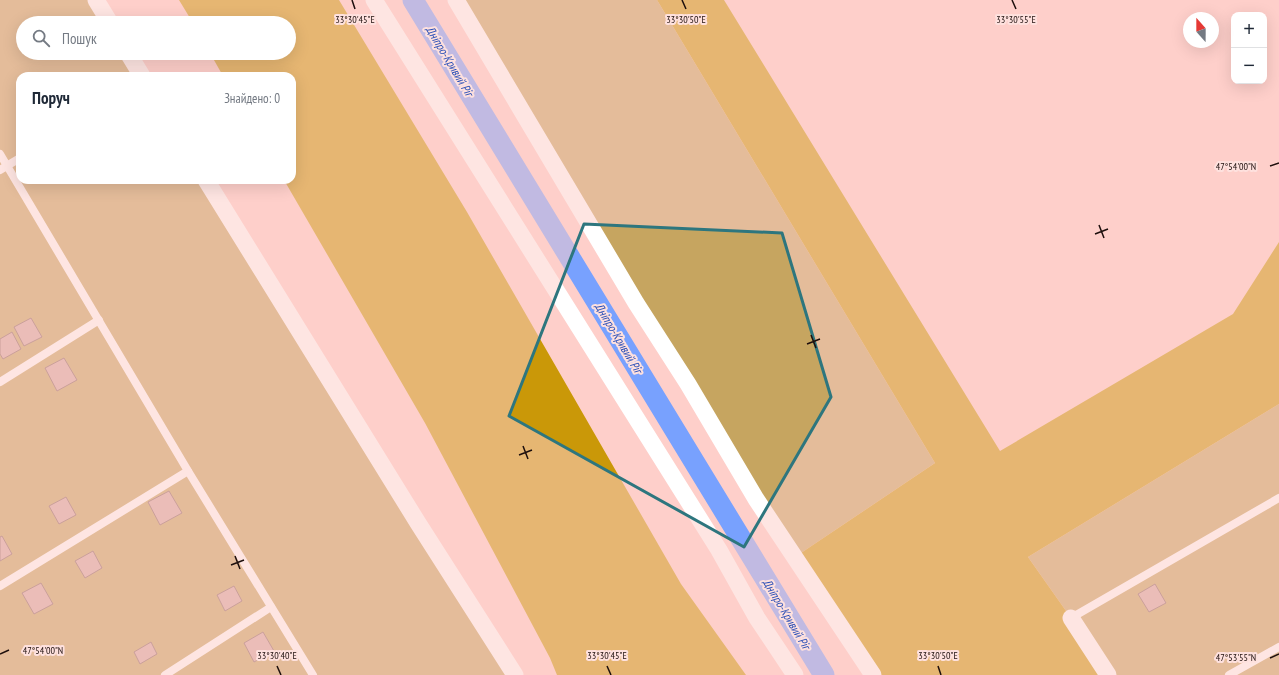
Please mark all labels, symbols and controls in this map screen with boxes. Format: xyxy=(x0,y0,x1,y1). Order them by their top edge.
north arrow xyxy=(1183,12,1219,48)
map controls xyxy=(1231,12,1267,84)
button: + xyxy=(1231,12,1267,48)
text: 33°30'45"E xyxy=(335,13,375,26)
text: 33°30'50"E xyxy=(666,13,706,26)
text: 33°30'55"E xyxy=(996,13,1036,26)
search box xyxy=(16,16,296,60)
water label: Дніпро-Кривий Ріг xyxy=(423,22,478,101)
icon: search xyxy=(30,27,52,49)
text: Пошук xyxy=(62,29,97,48)
button: − xyxy=(1231,48,1267,84)
text: Поруч xyxy=(32,87,70,109)
text: Знайдено: 0 xyxy=(224,90,280,107)
text: 47°54'00"N xyxy=(1216,160,1256,173)
water label: Дніпро-Кривий Ріг xyxy=(592,299,647,378)
water label: Дніпро-Кривий Ріг xyxy=(760,575,815,654)
text: 47°54'00"N xyxy=(23,644,63,657)
text: 33°30'40"E xyxy=(257,649,297,662)
text: 33°30'45"E xyxy=(587,649,627,662)
text: 33°30'50"E xyxy=(918,649,958,662)
text: 47°53'55"N xyxy=(1216,651,1256,664)

